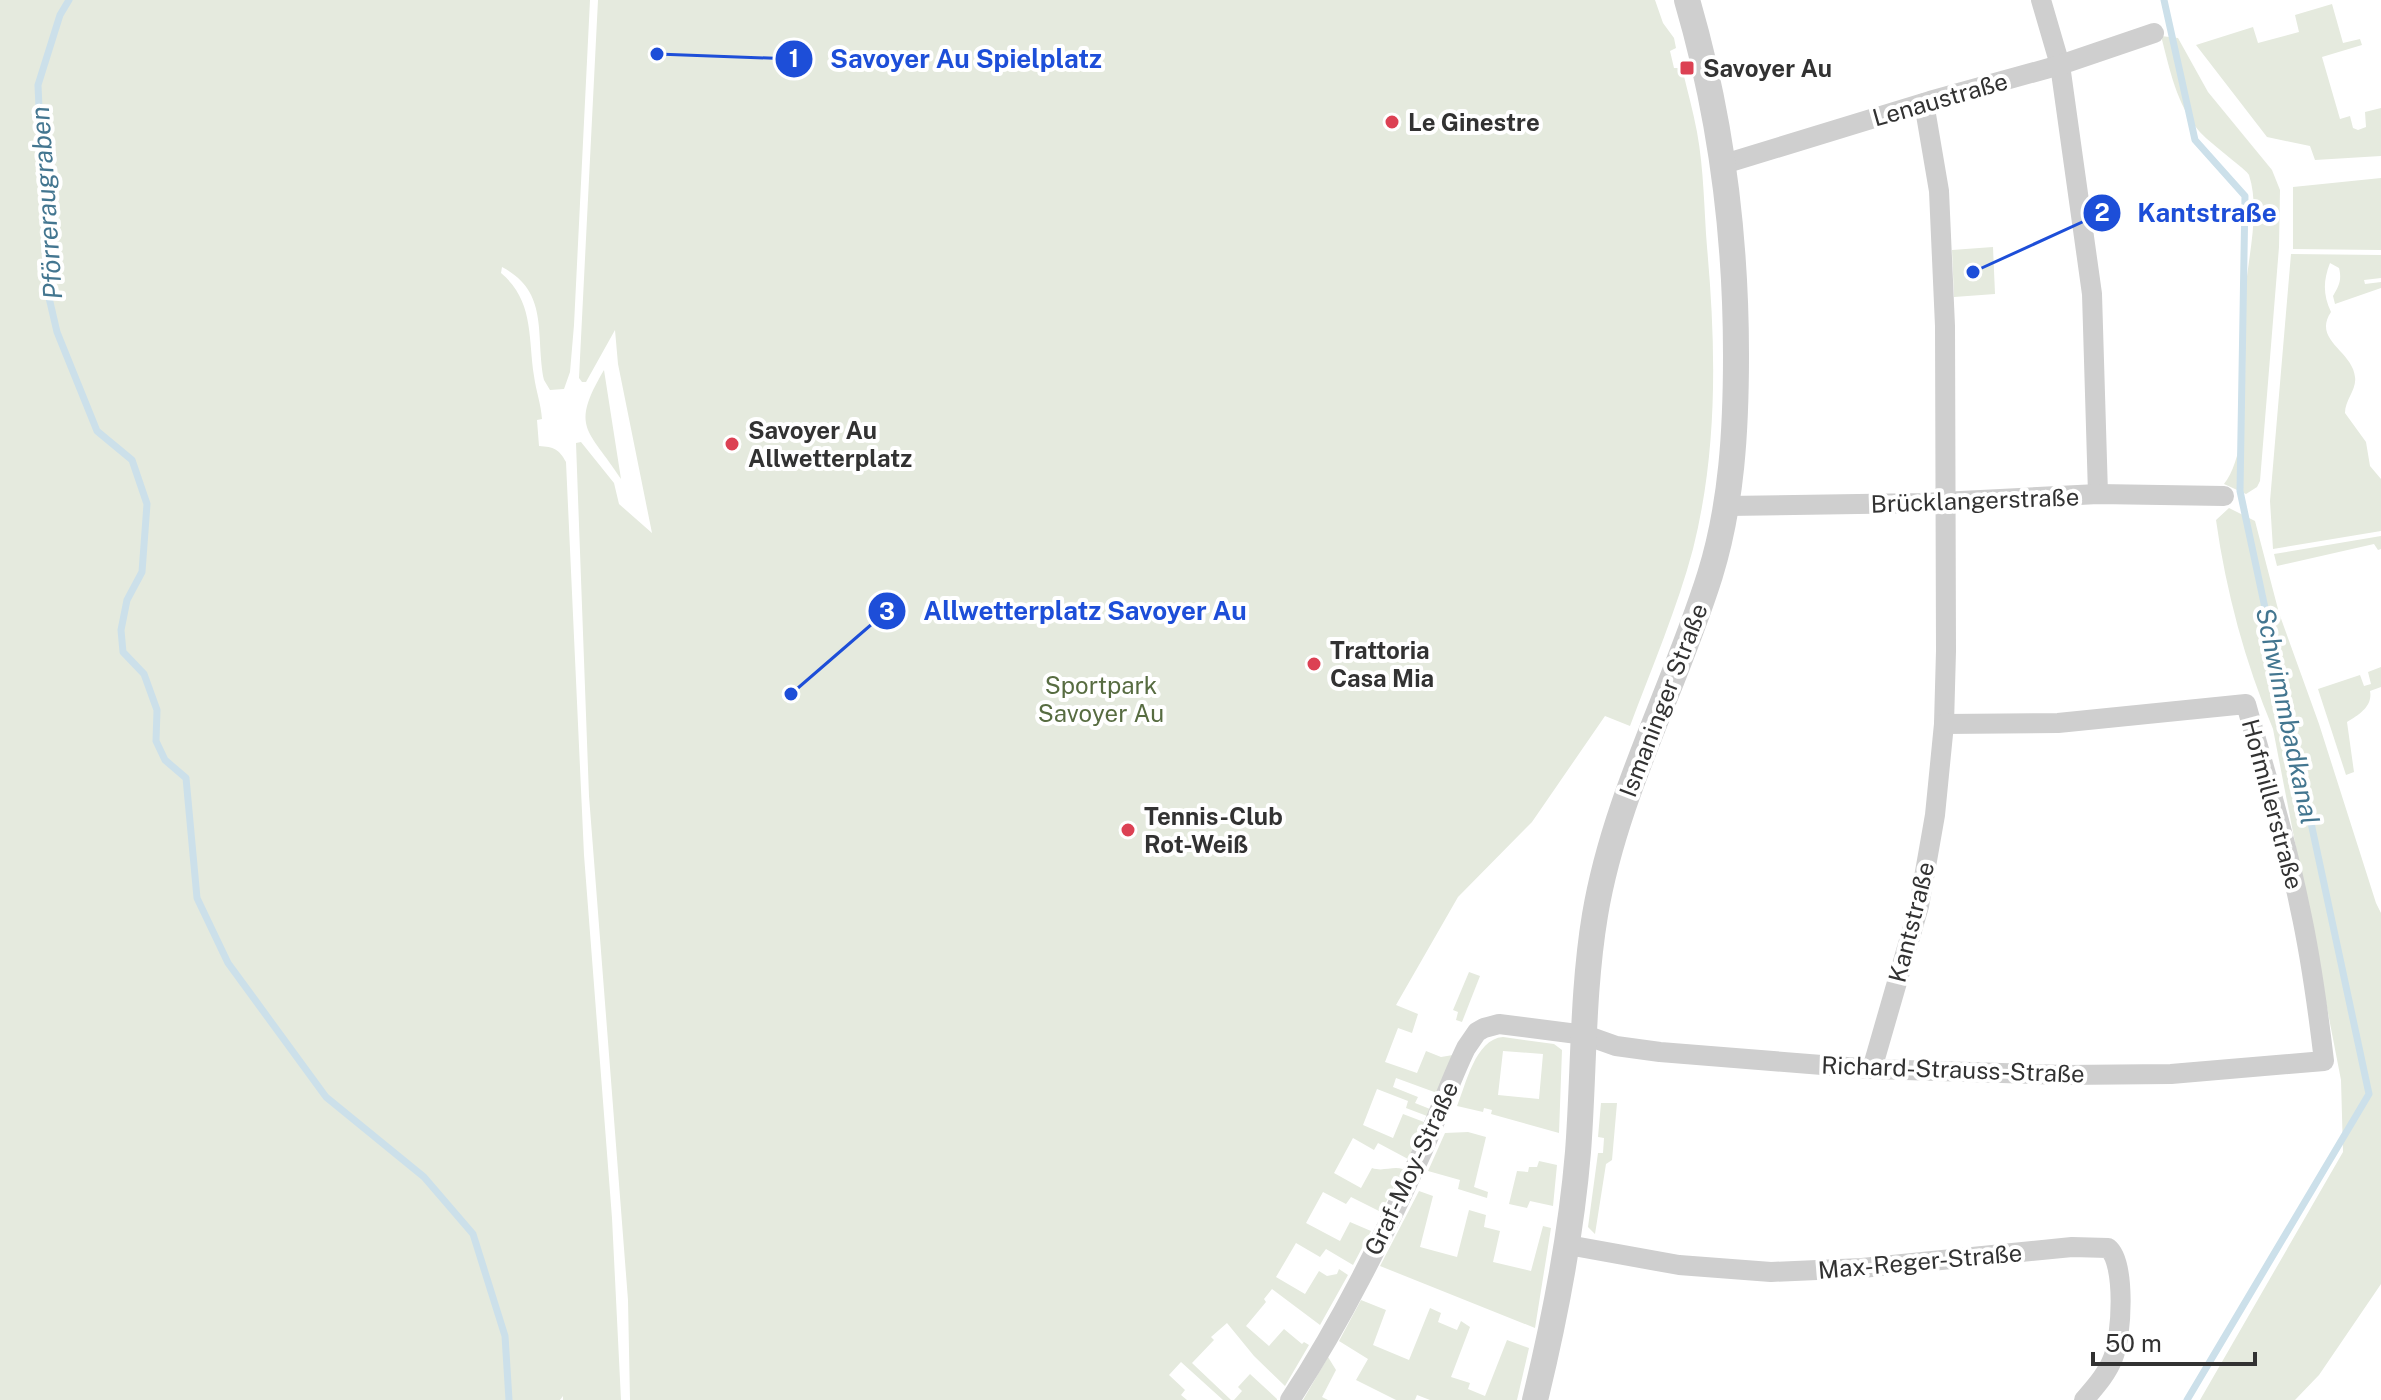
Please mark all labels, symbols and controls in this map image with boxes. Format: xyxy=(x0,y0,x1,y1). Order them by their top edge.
callout: Savoyer Au Spielplatz xyxy=(774,34,1118,84)
text: Savoyer Au Spielplatz xyxy=(830,43,1102,74)
text: 1 xyxy=(789,44,799,72)
place label: Savoyer Au xyxy=(1703,54,1832,82)
marker: Savoyer Au xyxy=(1678,59,1696,77)
street label: Lenaustraße xyxy=(1869,66,2011,132)
water label: Pförreraugraben xyxy=(24,105,68,301)
place label: Le Ginestre xyxy=(1408,108,1540,136)
marker: Le Ginestre xyxy=(1383,113,1401,131)
callout: Kantstraße xyxy=(2082,188,2293,238)
text: Kantstraße xyxy=(2137,197,2277,228)
text: 2 xyxy=(2094,198,2110,226)
place label: Savoyer Au Allwetterplatz xyxy=(748,416,912,472)
marker: Savoyer Au Allwetterplatz xyxy=(723,435,741,453)
street label: Brücklangerstraße xyxy=(1870,482,2080,518)
callout: Allwetterplatz Savoyer Au xyxy=(867,586,1263,636)
text: Allwetterplatz Savoyer Au xyxy=(923,595,1247,626)
text: 3 xyxy=(879,597,895,625)
street label: Ismaninger Straße xyxy=(1613,599,1713,801)
water label: Schwimmbadkanal xyxy=(2250,605,2326,827)
place label: Trattoria Casa Mia xyxy=(1330,636,1434,692)
marker: Trattoria Casa Mia xyxy=(1305,655,1323,673)
park label: Sportpark Savoyer Au xyxy=(1038,671,1164,727)
street label: Hofmillerstraße xyxy=(2237,716,2309,892)
place label: Tennis-Club Rot-Weiß xyxy=(1144,802,1283,858)
marker: Tennis-Club Rot-Weiß xyxy=(1119,821,1137,839)
street label: Kantstraße xyxy=(1883,859,1939,985)
street label: Richard-Strauss-Straße xyxy=(1821,1050,2085,1088)
street label: Graf-Moy-Straße xyxy=(1358,1077,1464,1259)
street label: Max-Reger-Straße xyxy=(1817,1238,2023,1284)
scale bar xyxy=(2093,1316,2255,1366)
text: 50 m xyxy=(2105,1329,2162,1357)

